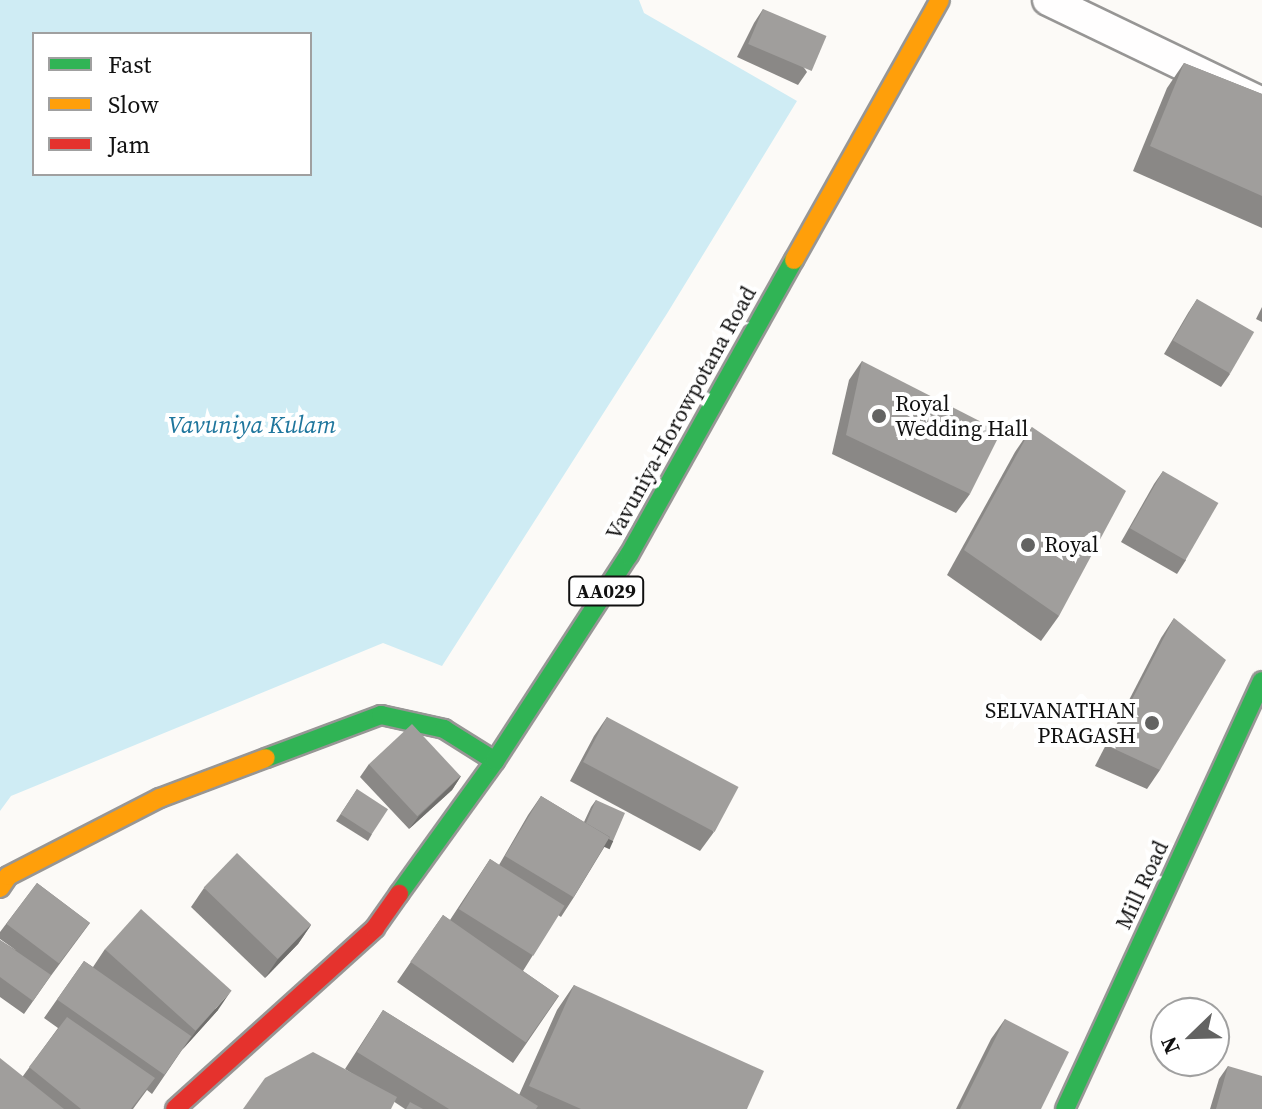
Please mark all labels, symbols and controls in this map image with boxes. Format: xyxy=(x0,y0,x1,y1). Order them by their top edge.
legend xyxy=(32,32,312,176)
text: Fast xyxy=(108,48,151,81)
text: Slow xyxy=(108,88,159,121)
text: Jam xyxy=(108,128,150,161)
street label: Vavuniya-Horowpotana Road xyxy=(600,282,762,544)
place label: Royal Wedding Hall xyxy=(895,390,1028,442)
marker: Royal Wedding Hall xyxy=(870,407,888,425)
water label: Vavuniya Kulam xyxy=(168,411,336,439)
place label: Royal xyxy=(1044,532,1099,558)
marker: Royal xyxy=(1019,536,1037,554)
road number: AA029 xyxy=(568,575,644,607)
place label: SELVANATHAN PRAGASH xyxy=(985,697,1136,748)
marker: SELVANATHAN PRAGASH xyxy=(1143,714,1161,732)
street label: Mill Road xyxy=(1110,837,1174,933)
north arrow xyxy=(1150,997,1230,1077)
text: N xyxy=(1153,1032,1187,1059)

